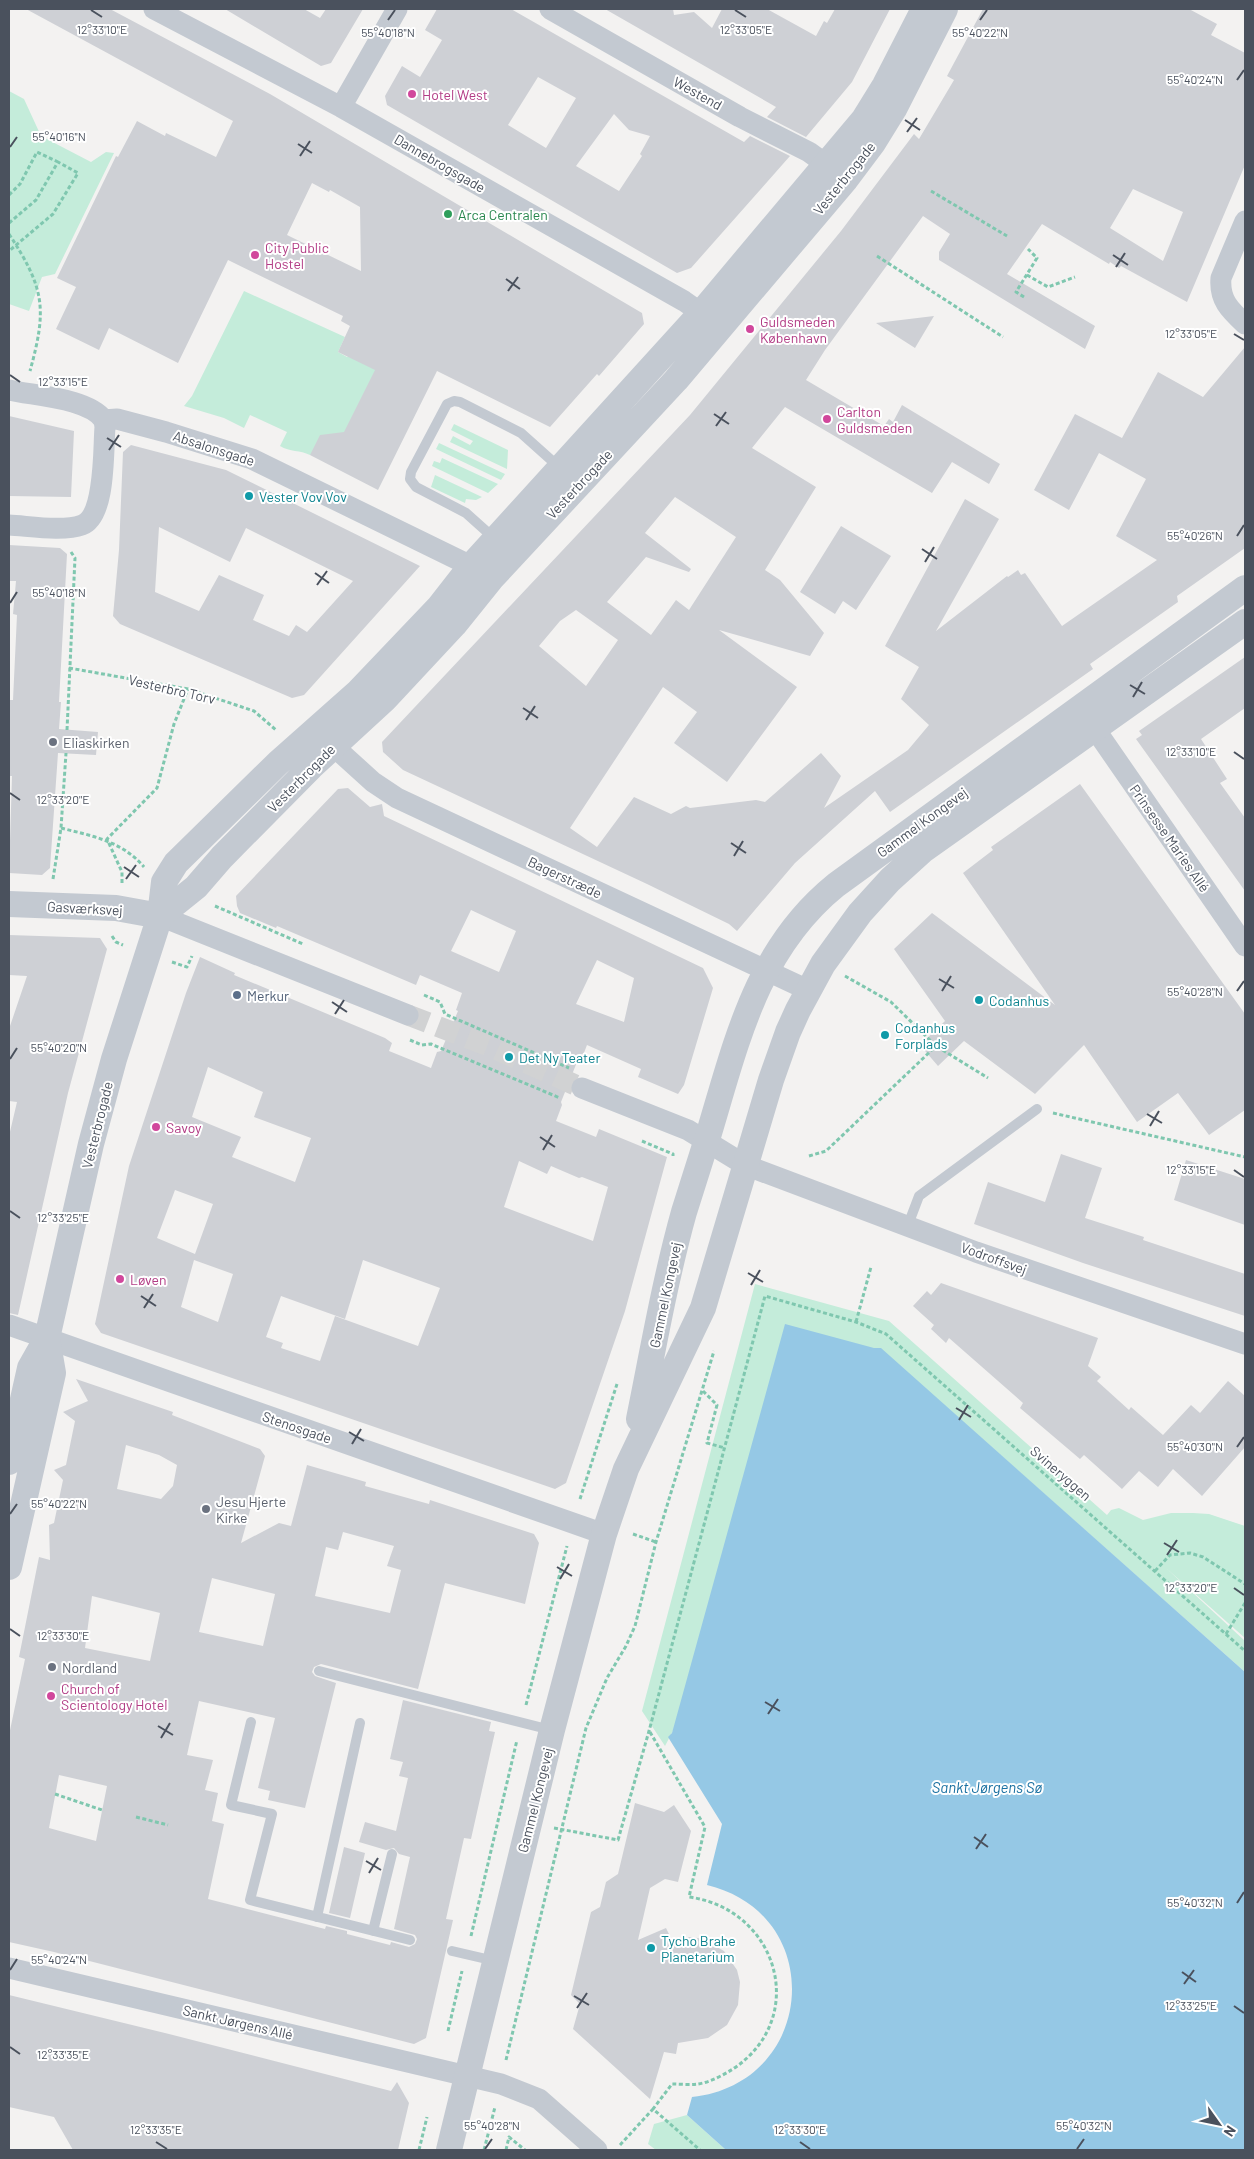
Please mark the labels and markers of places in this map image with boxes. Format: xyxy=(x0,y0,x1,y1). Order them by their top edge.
place label: Hotel West xyxy=(422,86,488,103)
marker: Hotel West xyxy=(406,88,418,100)
place label: Arca Centralen xyxy=(458,206,548,223)
marker: Arca Centralen xyxy=(442,208,454,220)
place label: City Public Hostel xyxy=(265,239,329,272)
marker: City Public Hostel xyxy=(249,249,261,261)
place label: Guldsmeden København xyxy=(760,313,835,346)
marker: Guldsmeden København xyxy=(744,323,756,335)
place label: Carlton Guldsmeden xyxy=(837,403,912,436)
marker: Carlton Guldsmeden xyxy=(821,413,833,425)
place label: Vester Vov Vov xyxy=(259,488,347,505)
marker: Vester Vov Vov xyxy=(243,490,255,502)
place label: Eliaskirken xyxy=(63,734,130,751)
marker: Eliaskirken xyxy=(47,736,59,748)
place label: Merkur xyxy=(247,987,289,1004)
marker: Merkur xyxy=(231,989,243,1001)
place label: Codanhus xyxy=(989,992,1049,1009)
marker: Codanhus xyxy=(973,994,985,1006)
place label: Codanhus Forplads xyxy=(895,1019,955,1052)
marker: Codanhus Forplads xyxy=(879,1029,891,1041)
place label: Det Ny Teater xyxy=(519,1049,601,1066)
marker: Det Ny Teater xyxy=(503,1051,515,1063)
place label: Savoy xyxy=(166,1119,202,1136)
marker: Savoy xyxy=(150,1121,162,1133)
place label: Løven xyxy=(130,1271,166,1288)
marker: Løven xyxy=(114,1273,126,1285)
place label: Jesu Hjerte Kirke xyxy=(216,1493,286,1526)
marker: Jesu Hjerte Kirke xyxy=(200,1503,212,1515)
place label: Nordland xyxy=(62,1659,117,1676)
marker: Nordland xyxy=(46,1661,58,1673)
place label: Church of Scientology Hotel xyxy=(61,1680,167,1713)
marker: Church of Scientology Hotel xyxy=(45,1690,57,1702)
place label: Tycho Brahe Planetarium xyxy=(661,1932,736,1965)
marker: Tycho Brahe Planetarium xyxy=(645,1942,657,1954)

